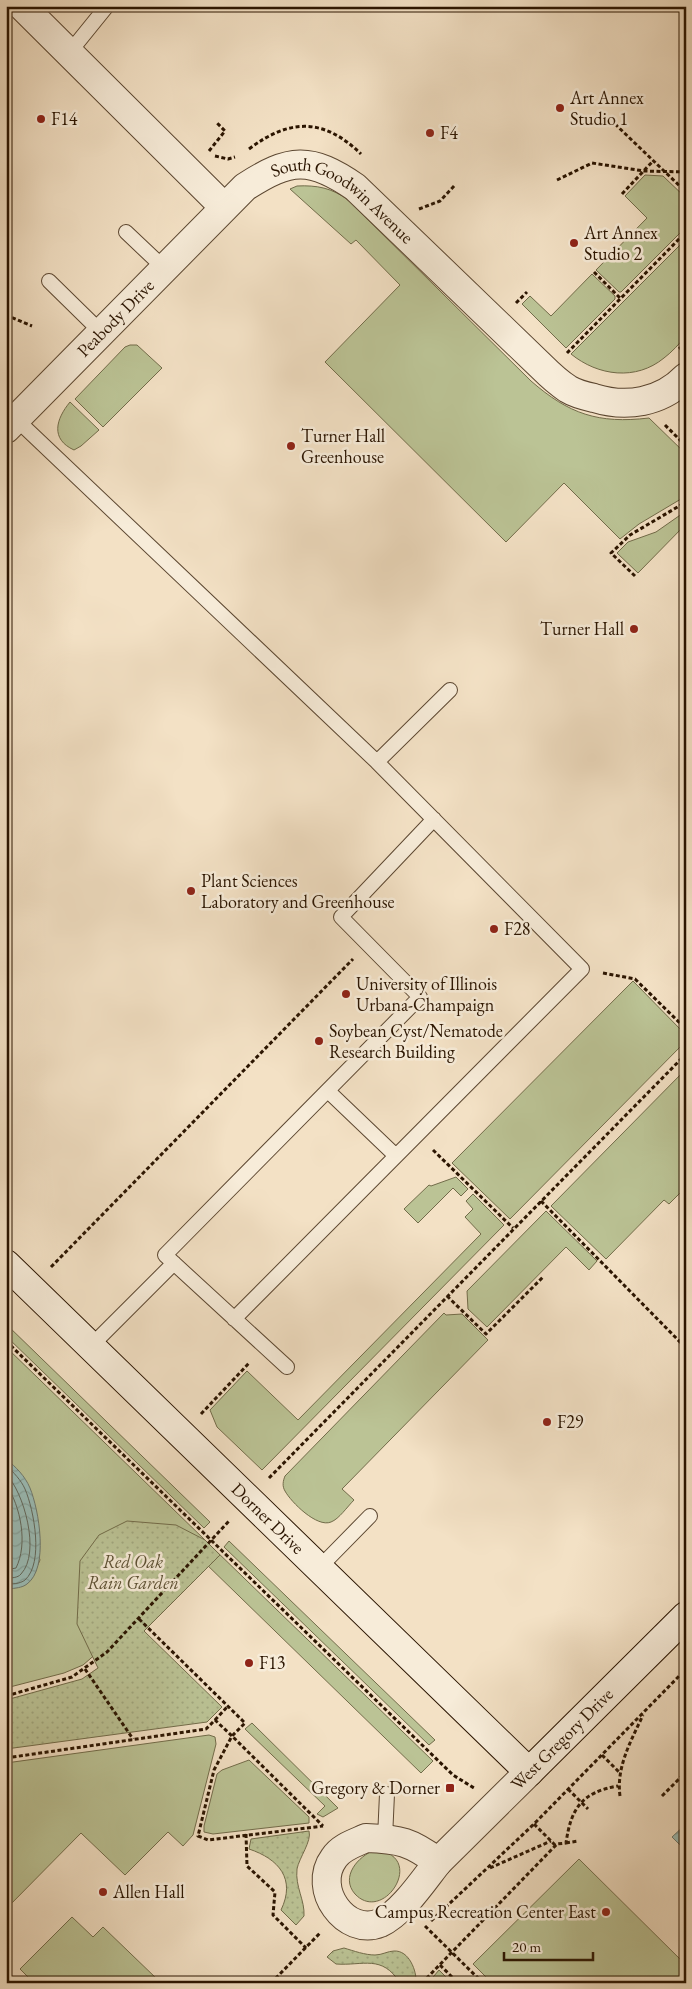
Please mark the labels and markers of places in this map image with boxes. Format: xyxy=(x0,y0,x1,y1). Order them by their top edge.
place label: Art Annex Studio 1 xyxy=(569,86,644,130)
marker: Art Annex Studio 1 xyxy=(554,102,566,114)
place label: F14 xyxy=(51,107,78,130)
marker: F14 xyxy=(35,113,47,125)
place label: F4 xyxy=(440,121,458,144)
marker: F4 xyxy=(424,127,436,139)
place label: Art Annex Studio 2 xyxy=(583,221,658,265)
marker: Art Annex Studio 2 xyxy=(568,237,580,249)
place label: Turner Hall Greenhouse xyxy=(301,424,385,468)
marker: Turner Hall Greenhouse xyxy=(285,440,297,452)
place label: Turner Hall xyxy=(540,617,624,640)
marker: Turner Hall xyxy=(628,623,640,635)
place label: Plant Sciences Laboratory and Greenhouse xyxy=(201,869,395,913)
marker: Plant Sciences Laboratory and Greenhouse xyxy=(185,885,197,897)
place label: F28 xyxy=(504,917,531,940)
marker: F28 xyxy=(488,923,500,935)
place label: University of Illinois Urbana-Champaign xyxy=(356,972,497,1016)
marker: University of Illinois Urbana-Champaign xyxy=(340,988,352,1000)
place label: Soybean Cyst/Nematode Research Building xyxy=(329,1019,503,1063)
marker: Soybean Cyst/Nematode Research Building xyxy=(313,1035,325,1047)
place label: F29 xyxy=(557,1410,584,1433)
marker: F29 xyxy=(541,1416,553,1428)
place label: F13 xyxy=(259,1651,286,1674)
marker: F13 xyxy=(243,1657,255,1669)
place label: Gregory & Dorner xyxy=(311,1776,440,1799)
marker: Gregory & Dorner xyxy=(444,1782,456,1794)
place label: Allen Hall xyxy=(112,1880,185,1903)
marker: Allen Hall xyxy=(97,1886,109,1898)
place label: Campus Recreation Center East xyxy=(375,1900,596,1923)
marker: Campus Recreation Center East xyxy=(600,1906,612,1918)

